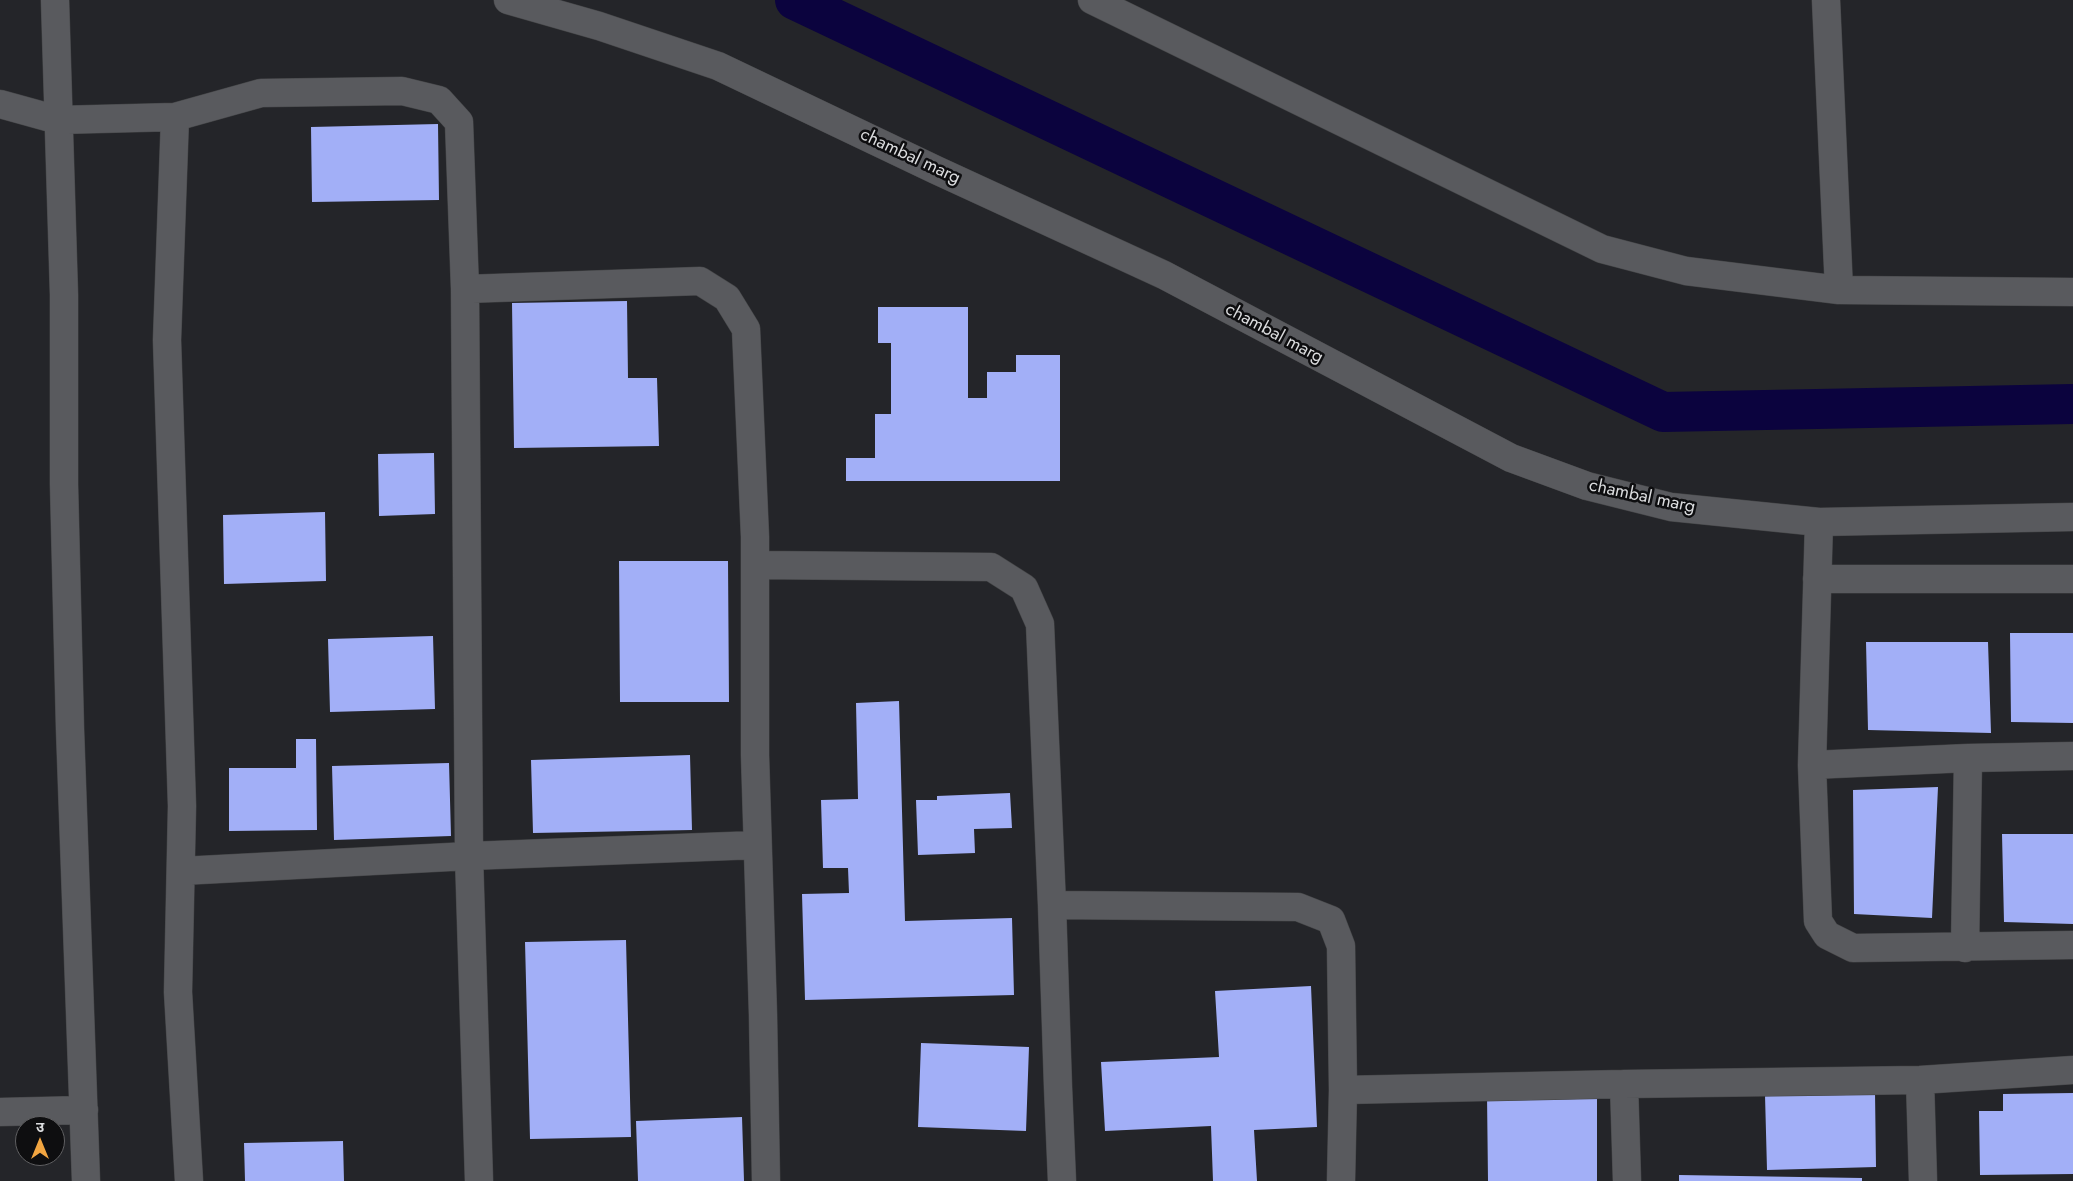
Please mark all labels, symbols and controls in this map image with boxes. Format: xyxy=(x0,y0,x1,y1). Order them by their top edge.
street label: chambal marg xyxy=(856,124,964,190)
street label: chambal marg xyxy=(1221,299,1327,369)
street label: chambal marg xyxy=(1587,475,1697,519)
north arrow xyxy=(15,1116,65,1166)
text: उ xyxy=(36,1117,44,1137)

